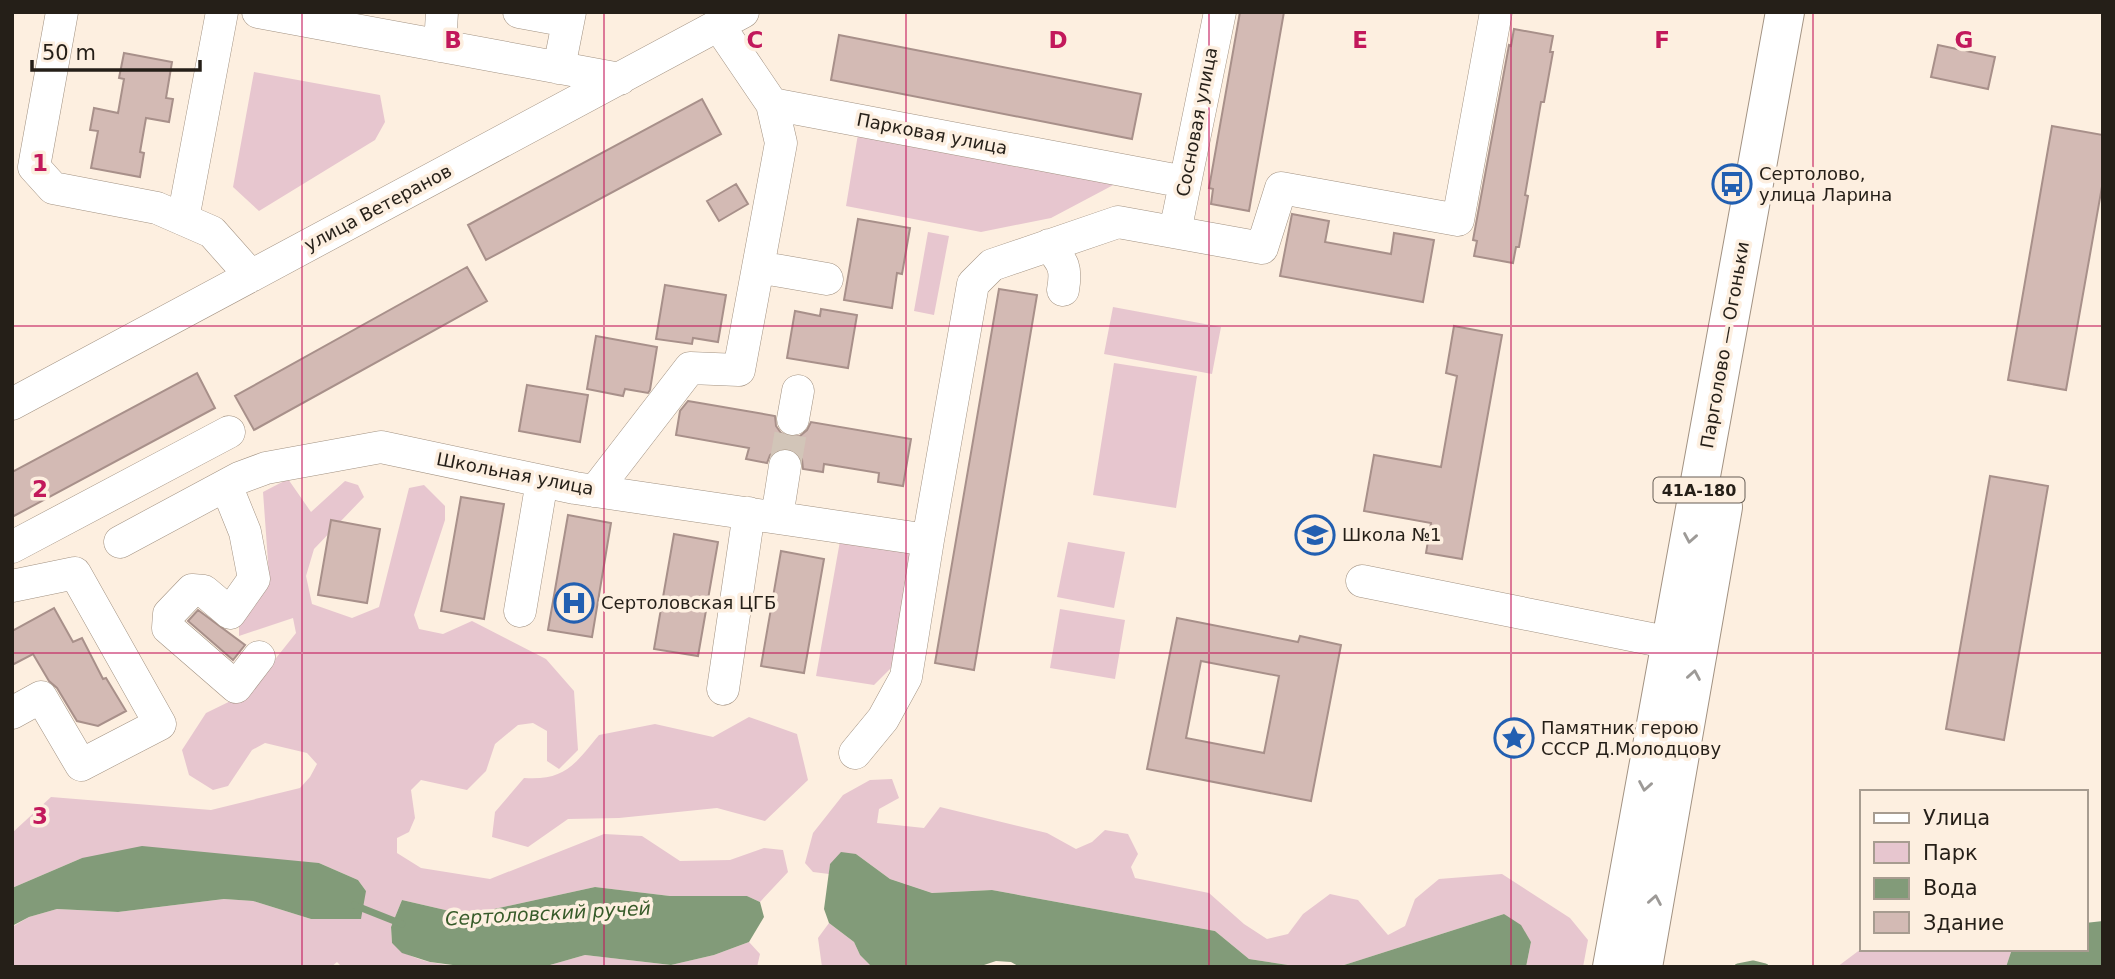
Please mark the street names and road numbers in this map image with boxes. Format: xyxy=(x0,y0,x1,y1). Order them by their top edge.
street label: Сосновая улица xyxy=(1172,45,1221,198)
street label: Парковая улица xyxy=(855,109,1009,158)
street label: улица Ветеранов xyxy=(301,160,455,255)
street label: Парголово — Огоньки xyxy=(1696,240,1753,450)
street label: Школьная улица xyxy=(435,448,595,499)
road number: 41А-180 xyxy=(1654,477,1744,503)

